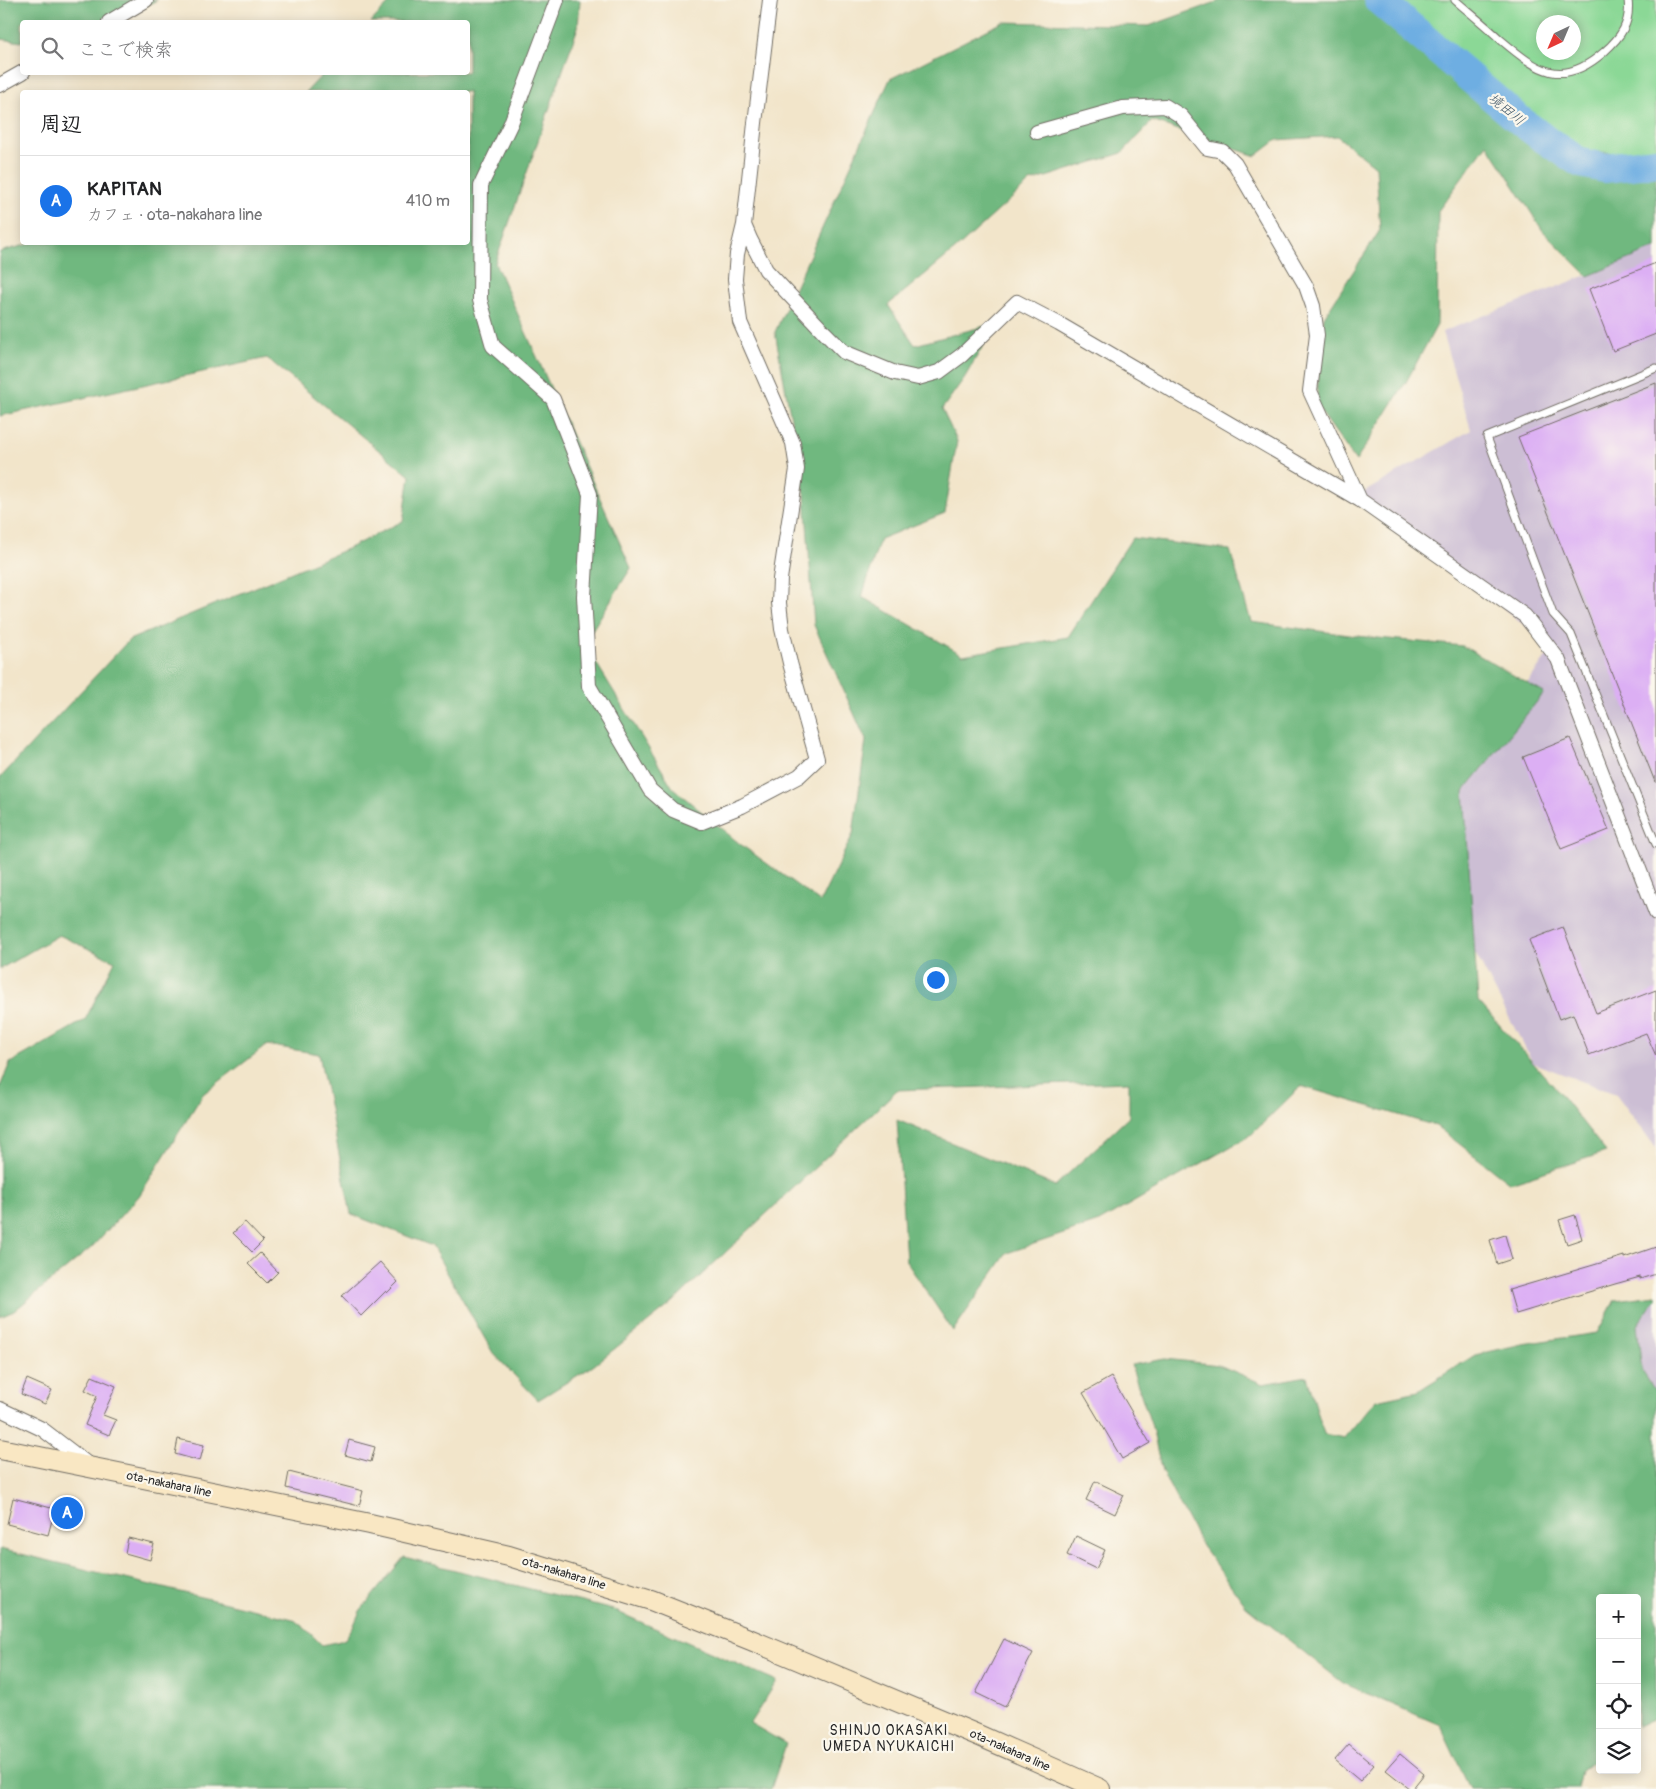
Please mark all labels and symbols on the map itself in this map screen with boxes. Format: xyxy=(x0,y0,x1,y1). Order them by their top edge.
north arrow xyxy=(1536,15,1581,60)
water label: 境田川 xyxy=(1485,90,1528,129)
your location xyxy=(923,967,949,993)
street label: ota-nakahara line xyxy=(125,1468,213,1501)
pin: A xyxy=(51,1494,83,1532)
street label: ota-nakahara line xyxy=(520,1554,607,1593)
district label: SHINJO OKASAKI UMEDA NYUKAICHI xyxy=(823,1722,955,1755)
street label: ota-nakahara line xyxy=(967,1726,1052,1775)

